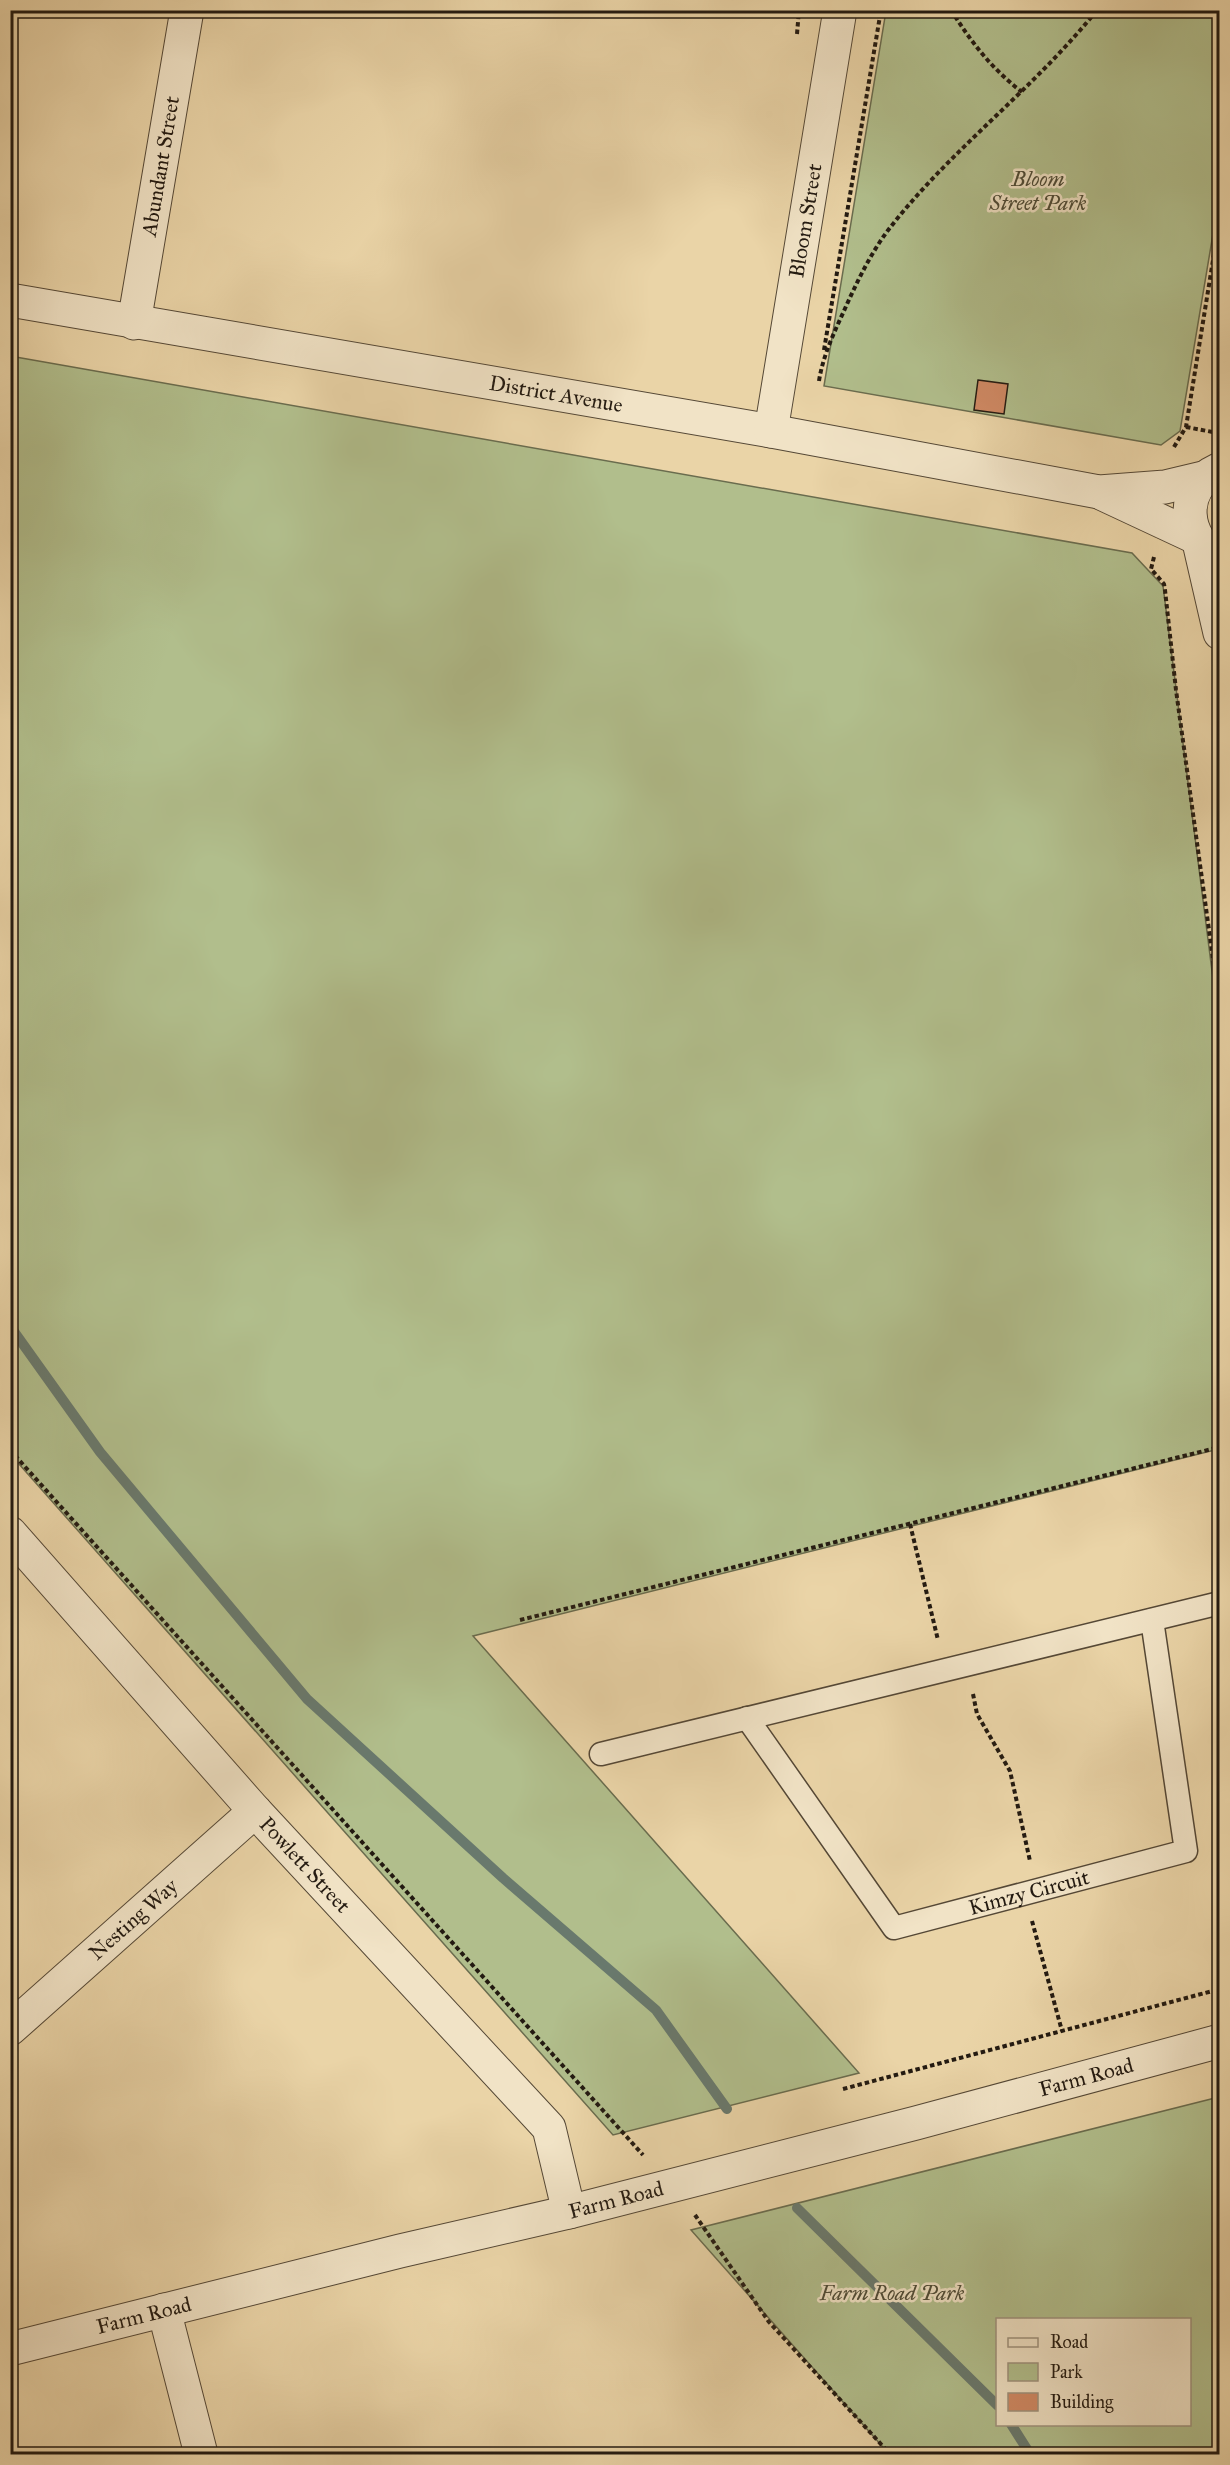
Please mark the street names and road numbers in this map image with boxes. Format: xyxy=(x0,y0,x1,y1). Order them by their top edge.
street label: Abundant Street xyxy=(136,94,185,239)
street label: Bloom Street xyxy=(783,161,828,280)
street label: District Avenue xyxy=(487,370,625,418)
street label: Powlett Street xyxy=(254,1811,356,1919)
street label: Kimzy Circuit xyxy=(966,1864,1093,1921)
street label: Nesting Way xyxy=(83,1872,184,1966)
street label: Farm Road xyxy=(1036,2052,1137,2102)
street label: Farm Road xyxy=(566,2175,667,2225)
street label: Farm Road xyxy=(94,2291,194,2340)

